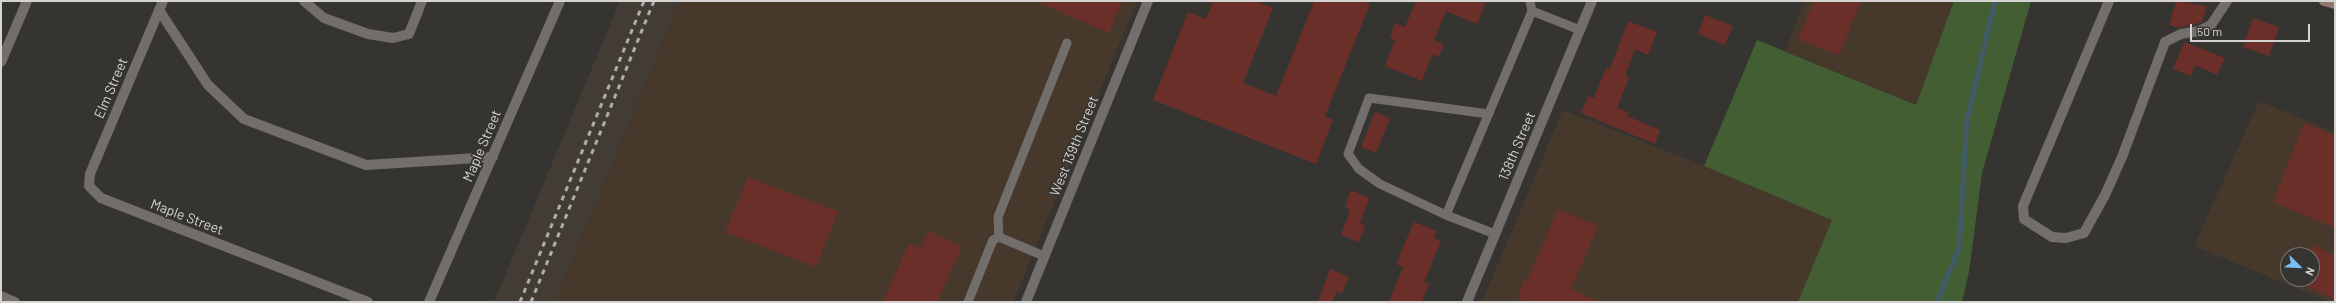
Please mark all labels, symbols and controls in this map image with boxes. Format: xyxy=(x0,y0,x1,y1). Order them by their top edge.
scale bar xyxy=(2192,16,2312,42)
text: 50 m xyxy=(2197,24,2222,38)
street label: Elm Street xyxy=(91,55,131,121)
street label: West 139th Street xyxy=(1046,93,1102,199)
street label: Maple Street xyxy=(459,107,505,185)
street label: 138th Street xyxy=(1495,109,1539,183)
street label: Maple Street xyxy=(148,195,226,239)
north arrow xyxy=(2280,247,2320,287)
text: N xyxy=(2303,266,2318,278)

